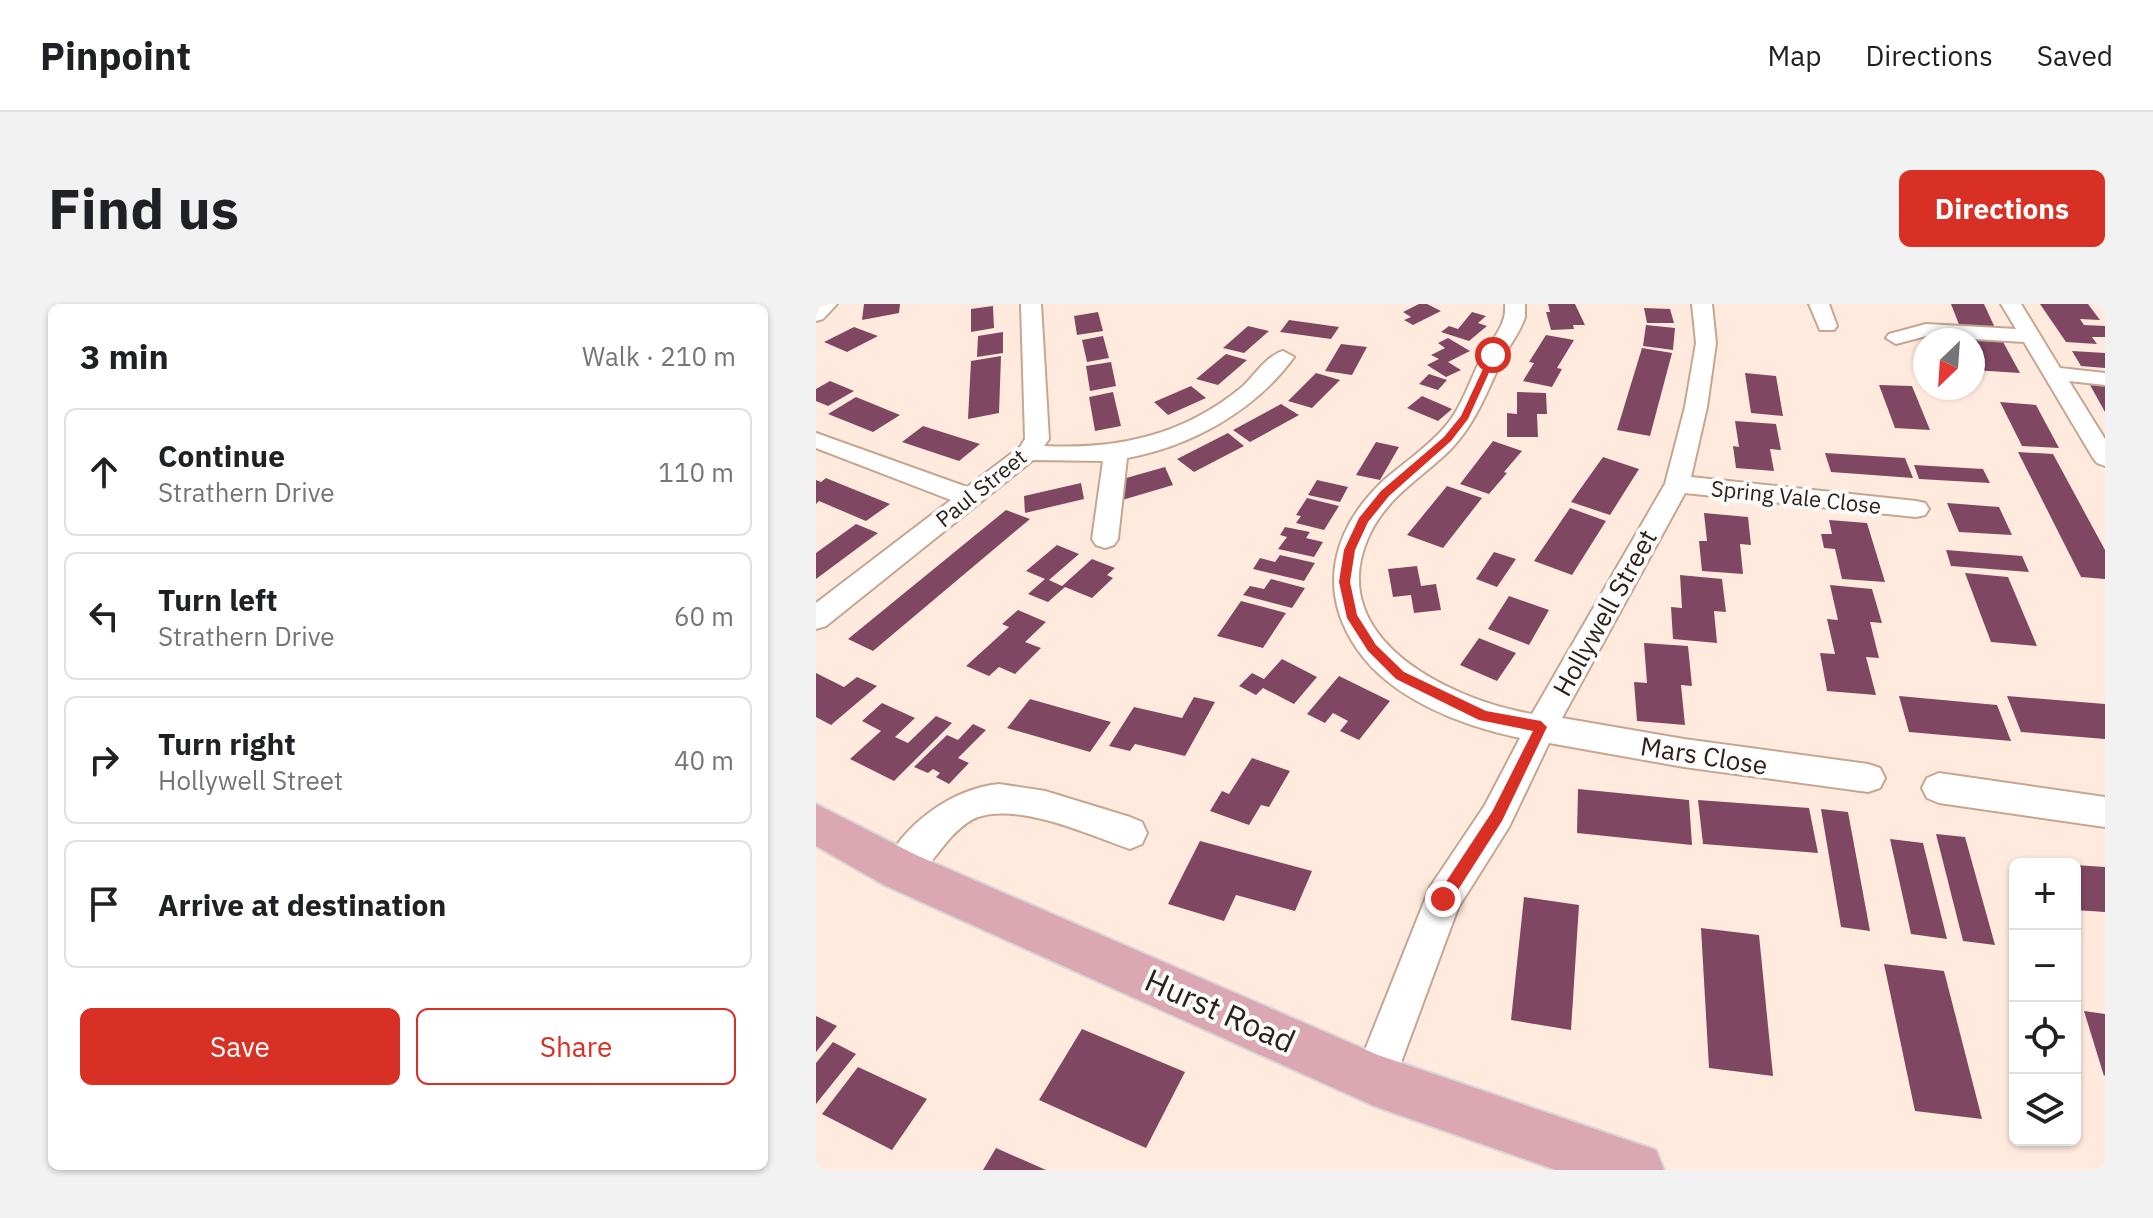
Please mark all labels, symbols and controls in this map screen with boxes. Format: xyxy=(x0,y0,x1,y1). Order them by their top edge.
text: Pinpoint xyxy=(40,31,191,80)
text: Map xyxy=(1767,37,1821,74)
text: Directions xyxy=(1865,37,1993,74)
text: Saved xyxy=(2037,37,2113,74)
button: Directions xyxy=(1899,170,2105,247)
text: Find us xyxy=(48,172,239,244)
north arrow xyxy=(1913,328,1985,400)
text: 3 min xyxy=(80,334,169,378)
route start xyxy=(1475,337,1511,373)
text: Walk · 210 m xyxy=(582,339,736,373)
text: Continue xyxy=(158,436,285,475)
street label: Paul Street xyxy=(929,442,1032,533)
icon: ahead xyxy=(82,450,126,494)
text: 110 m xyxy=(658,455,734,489)
street label: Spring Vale Close xyxy=(1710,473,1883,520)
text: Strathern Drive xyxy=(158,475,335,509)
street label: Hollywell Street xyxy=(1544,523,1664,702)
text: Turn left xyxy=(158,580,277,619)
icon: left xyxy=(82,594,126,638)
text: 60 m xyxy=(674,599,734,633)
text: Strathern Drive xyxy=(158,619,335,653)
text: Turn right xyxy=(158,724,296,763)
street label: Mars Close xyxy=(1638,728,1770,782)
icon: right xyxy=(82,738,126,782)
text: 40 m xyxy=(674,743,734,777)
text: Hollywell Street xyxy=(158,763,343,797)
map controls xyxy=(2009,858,2081,1146)
button: + xyxy=(2009,858,2081,930)
route end xyxy=(1425,881,1461,917)
icon: arrive xyxy=(82,882,126,926)
text: Arrive at destination xyxy=(158,885,446,924)
button: − xyxy=(2009,930,2081,1002)
street label: Hurst Road xyxy=(1139,958,1302,1062)
button: locate xyxy=(2009,1002,2081,1074)
button: Save xyxy=(80,1008,400,1085)
button: Share xyxy=(416,1008,736,1085)
button: layers xyxy=(2009,1074,2081,1146)

